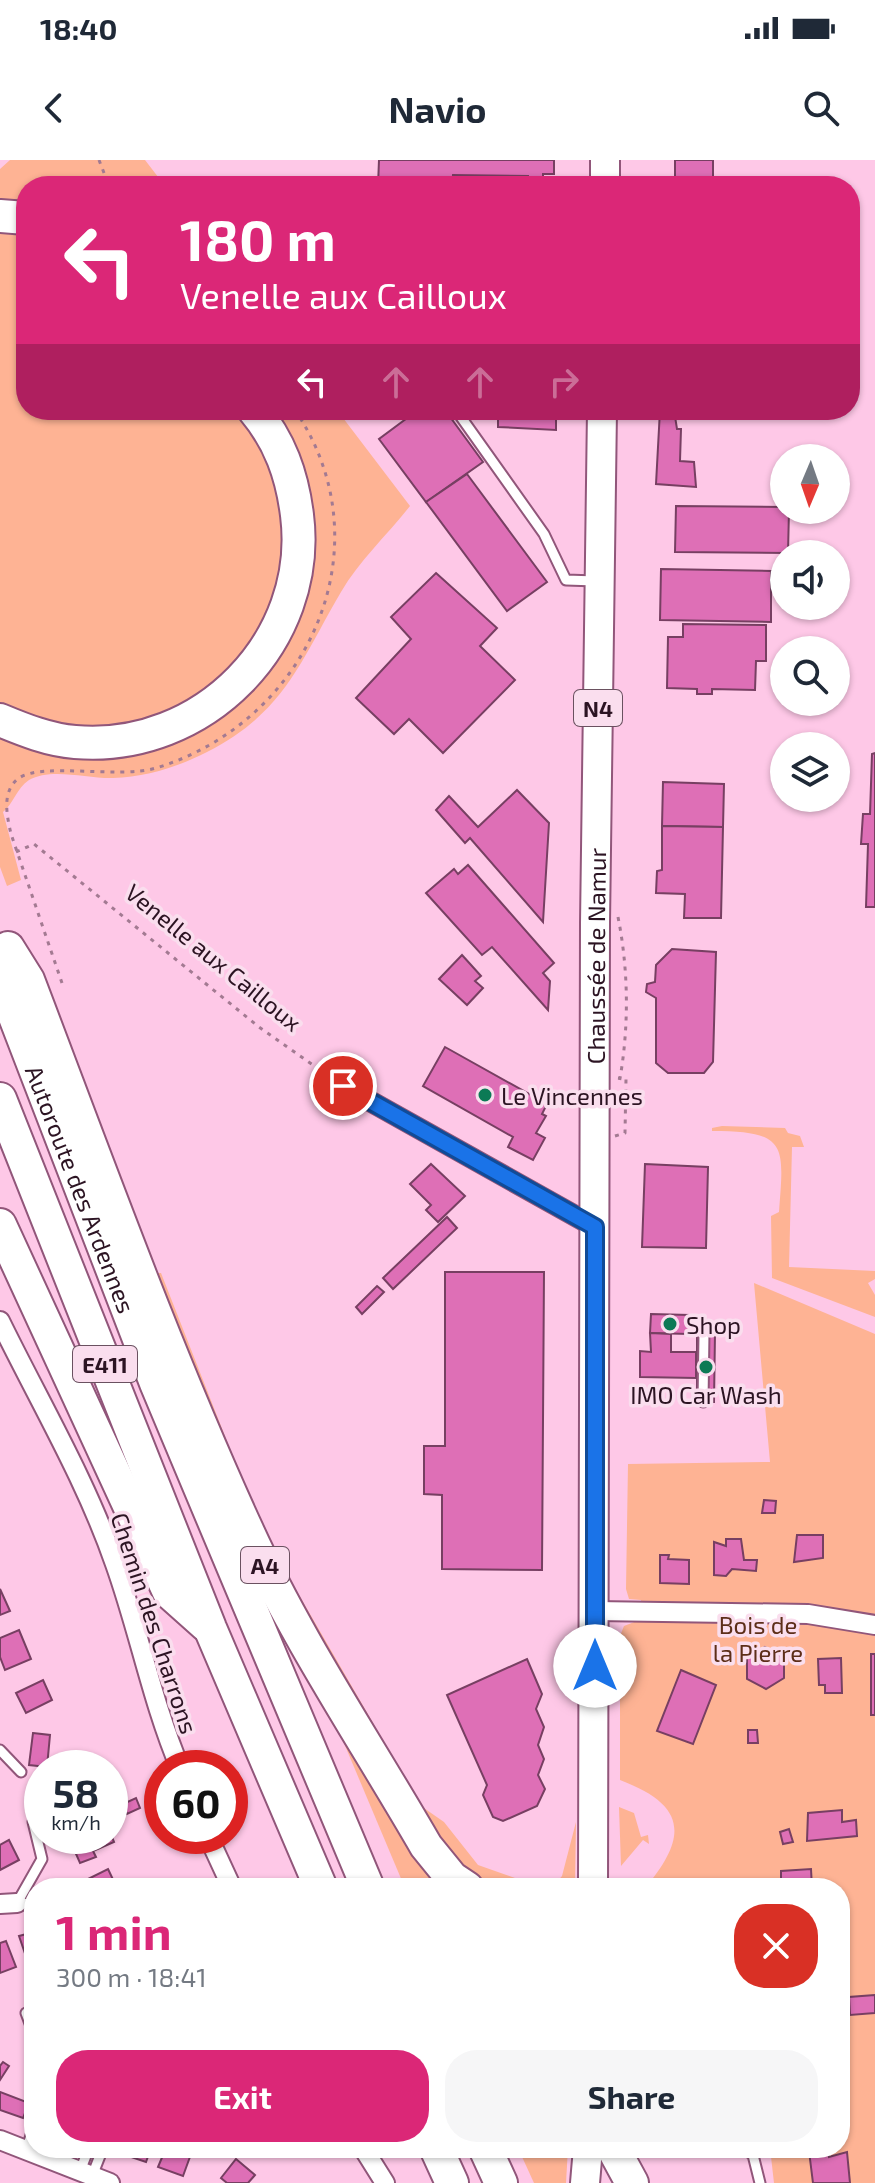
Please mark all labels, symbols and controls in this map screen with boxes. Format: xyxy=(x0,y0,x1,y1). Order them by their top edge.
text: 18:40 xyxy=(40,10,117,46)
icon: back xyxy=(32,86,76,130)
icon: search xyxy=(799,86,843,130)
text: Navio xyxy=(389,87,486,130)
text: 180 m xyxy=(180,205,336,272)
icon: left xyxy=(48,208,152,312)
text: Venelle aux Cailloux xyxy=(180,273,507,316)
icon: left xyxy=(290,360,334,404)
icon: ahead xyxy=(374,360,418,404)
icon: ahead xyxy=(458,360,502,404)
icon: right xyxy=(542,360,586,404)
north arrow xyxy=(770,444,850,524)
map controls xyxy=(770,444,850,812)
button: sound xyxy=(770,540,850,620)
button: search xyxy=(770,636,850,716)
road number: N4 xyxy=(574,690,622,726)
button: layers xyxy=(770,732,850,812)
street label: Chaussée de Namur xyxy=(580,847,611,1064)
street label: Venelle aux Cailloux xyxy=(120,877,308,1037)
pin xyxy=(309,1052,377,1120)
street label: Autoroute des Ardennes xyxy=(20,1061,142,1317)
icon: arrive xyxy=(321,1064,365,1108)
place label: Le Vincennes xyxy=(501,1081,643,1110)
marker: Le Vincennes xyxy=(476,1086,494,1104)
place label: Shop xyxy=(686,1310,741,1339)
marker: Shop xyxy=(661,1315,679,1333)
road number: E411 xyxy=(73,1346,137,1382)
marker: IMO Car Wash xyxy=(697,1358,715,1376)
place label: IMO Car Wash xyxy=(630,1380,782,1409)
street label: Chemin des Charrons xyxy=(106,1509,204,1737)
road number: A4 xyxy=(241,1547,289,1583)
park label: Bois de la Pierre xyxy=(713,1610,803,1667)
position arrow xyxy=(553,1624,637,1708)
speed limit sign: 60 xyxy=(144,1750,248,1854)
text: 58 xyxy=(52,1768,99,1816)
text: km/h xyxy=(51,1810,101,1834)
text: 1 min xyxy=(56,1902,172,1960)
button: close xyxy=(734,1904,818,1988)
text: 300 m · 18:41 xyxy=(56,1961,207,1992)
button: Exit xyxy=(56,2050,429,2142)
button: Share xyxy=(445,2050,818,2142)

